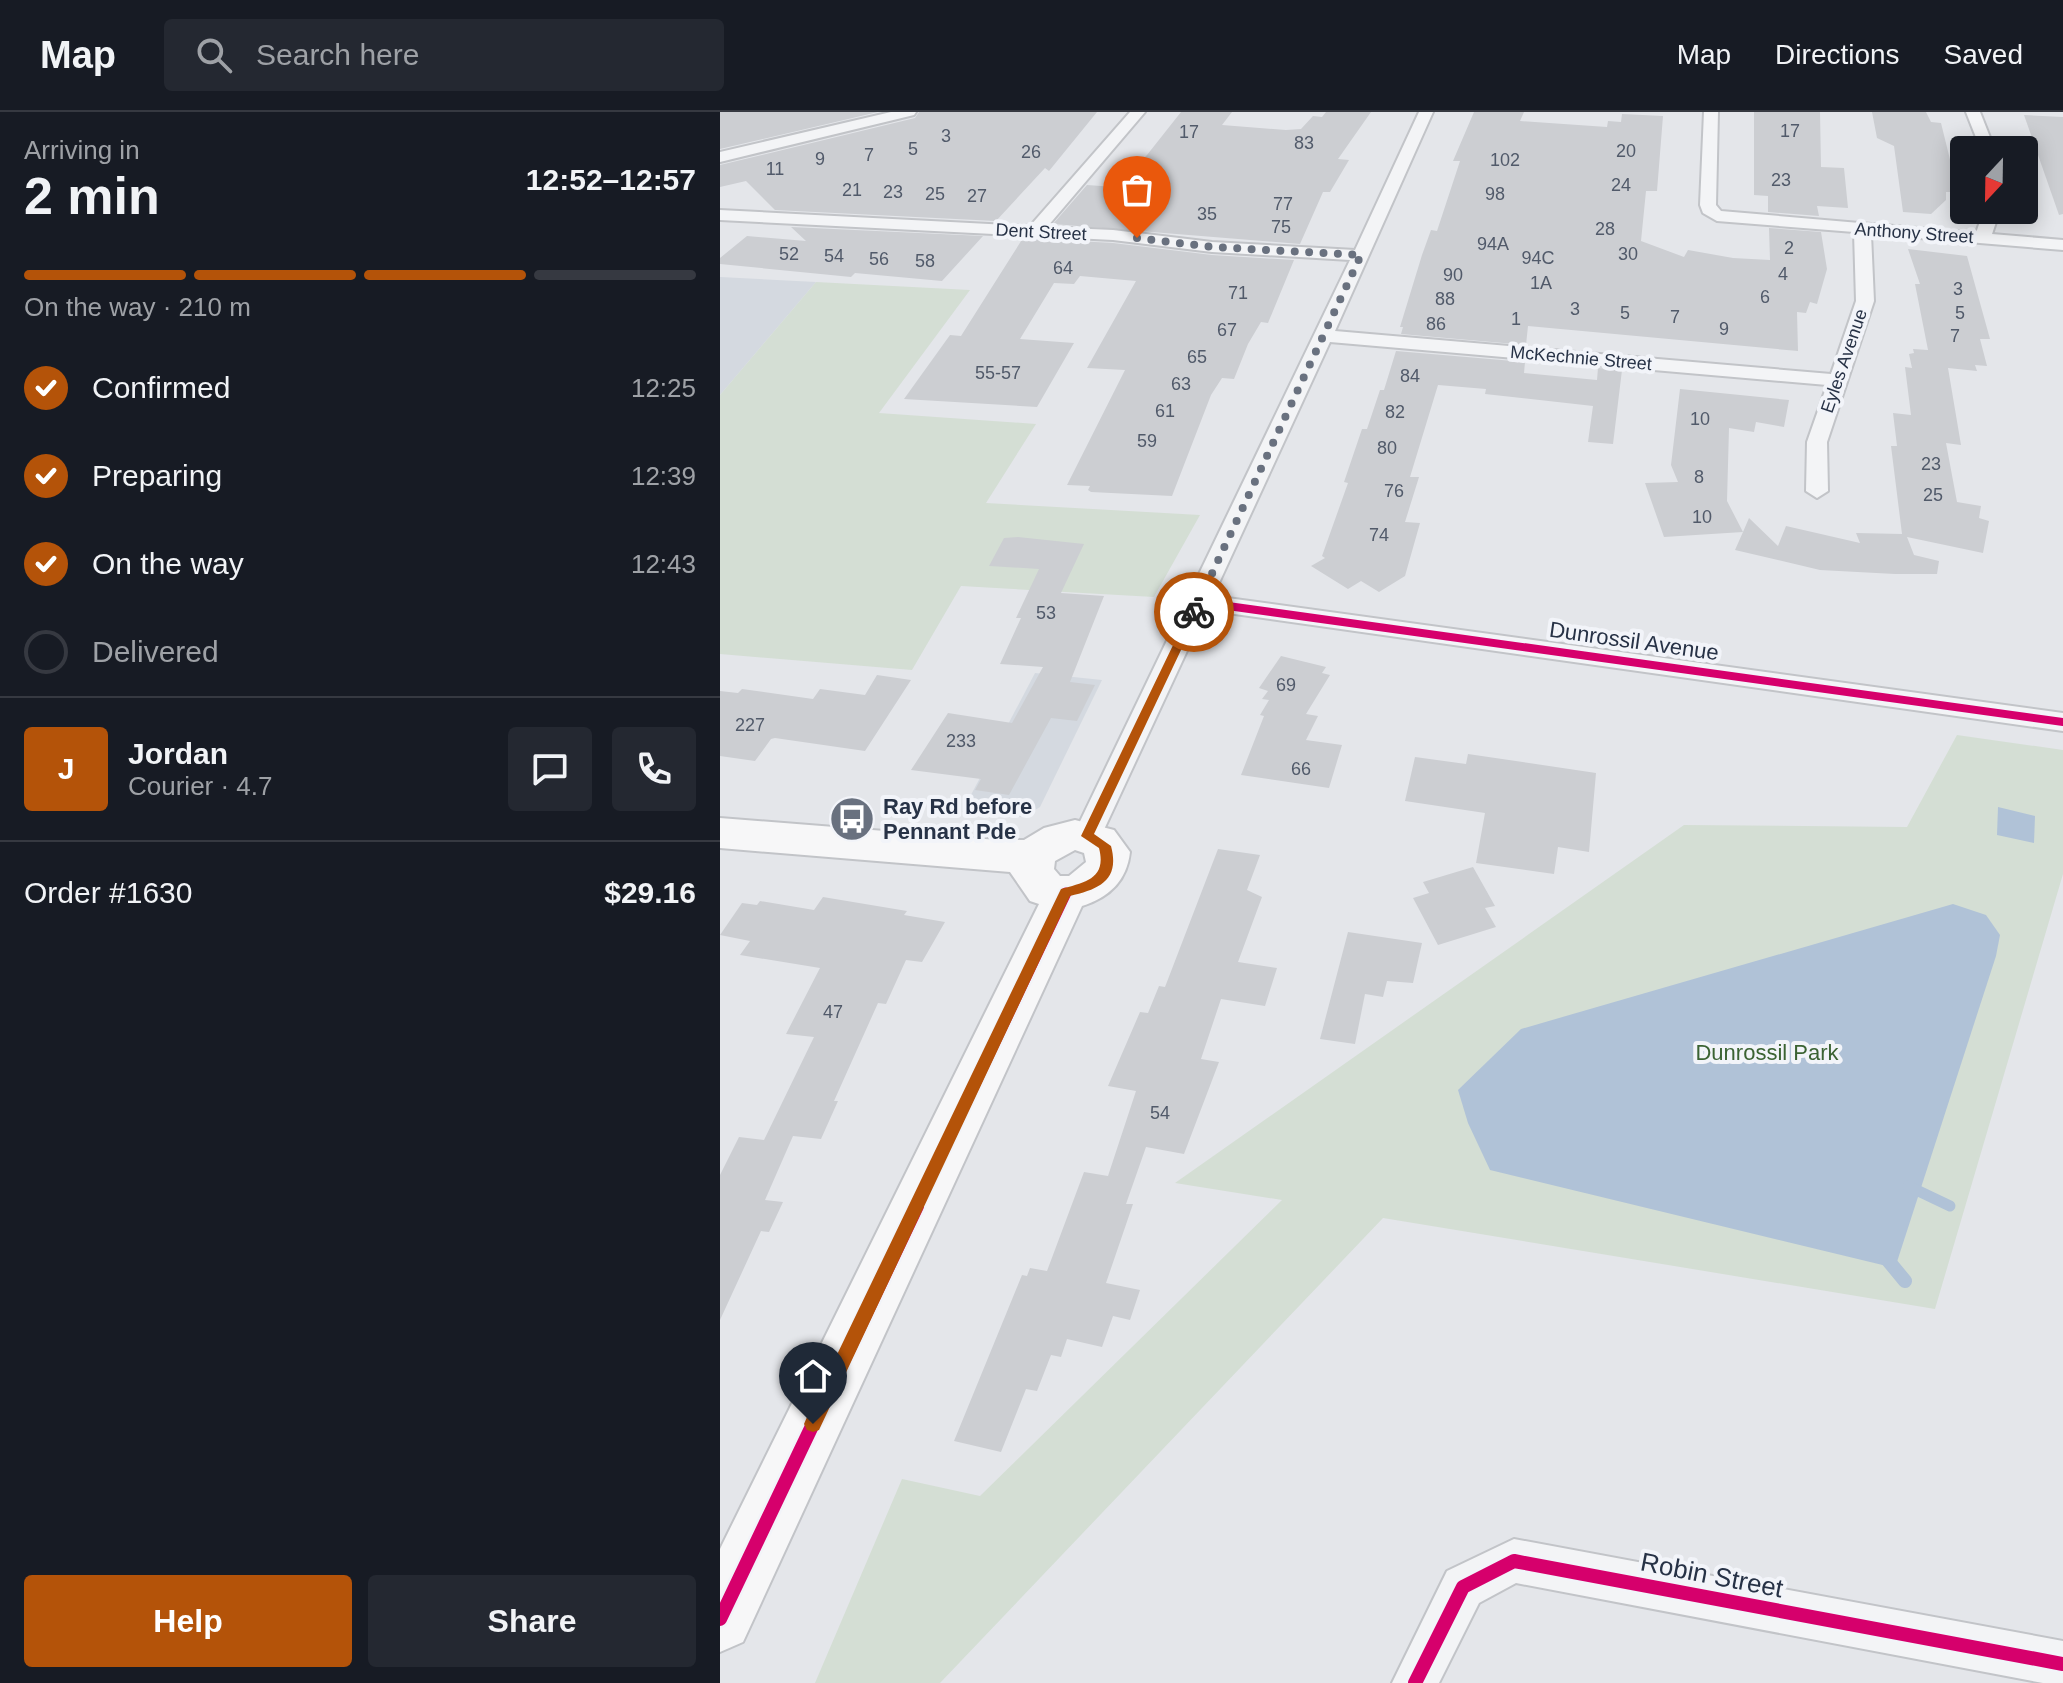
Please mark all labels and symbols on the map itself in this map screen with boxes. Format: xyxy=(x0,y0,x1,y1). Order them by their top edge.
house number: 17 xyxy=(1780,121,1800,141)
house number: 17 xyxy=(1179,122,1199,142)
house number: 3 xyxy=(941,126,951,146)
house number: 83 xyxy=(1294,133,1314,153)
north arrow xyxy=(1950,136,2038,224)
house number: 5 xyxy=(908,139,918,159)
house number: 20 xyxy=(1616,141,1636,161)
house number: 26 xyxy=(1021,142,1041,162)
house number: 7 xyxy=(864,145,874,165)
house number: 9 xyxy=(815,149,825,169)
house number: 102 xyxy=(1490,150,1520,170)
pin xyxy=(1103,156,1171,238)
house number: 11 xyxy=(766,159,784,179)
house number: 23 xyxy=(1771,170,1791,190)
house number: 24 xyxy=(1611,175,1631,195)
house number: 21 xyxy=(842,180,862,200)
house number: 23 xyxy=(883,182,903,202)
house number: 25 xyxy=(925,184,945,204)
house number: 98 xyxy=(1485,184,1505,204)
house number: 27 xyxy=(967,186,987,206)
house number: 77 xyxy=(1273,194,1293,214)
house number: 35 xyxy=(1197,204,1217,224)
house number: 75 xyxy=(1271,217,1291,237)
house number: 28 xyxy=(1595,219,1615,239)
street label: Anthony Street xyxy=(1854,219,1974,247)
street label: Dent Street xyxy=(995,220,1087,244)
house number: 94A xyxy=(1477,234,1509,254)
house number: 2 xyxy=(1784,238,1794,258)
house number: 52 xyxy=(779,244,799,264)
house number: 30 xyxy=(1618,244,1638,264)
house number: 54 xyxy=(824,246,844,266)
house number: 94C xyxy=(1521,248,1555,268)
house number: 56 xyxy=(869,249,889,269)
house number: 58 xyxy=(915,251,935,271)
house number: 64 xyxy=(1053,258,1073,278)
house number: 4 xyxy=(1778,264,1788,284)
house number: 90 xyxy=(1443,265,1463,285)
house number: 1A xyxy=(1530,273,1552,293)
house number: 3 xyxy=(1953,279,1963,299)
house number: 71 xyxy=(1228,283,1248,303)
house number: 6 xyxy=(1760,287,1770,307)
house number: 88 xyxy=(1435,289,1455,309)
house number: 3 xyxy=(1570,299,1580,319)
house number: 5 xyxy=(1620,303,1630,323)
house number: 5 xyxy=(1955,303,1965,323)
street label: Eyles Avenue xyxy=(1817,306,1871,416)
house number: 7 xyxy=(1670,307,1680,327)
house number: 1 xyxy=(1511,309,1521,329)
house number: 86 xyxy=(1426,314,1446,334)
house number: 9 xyxy=(1719,319,1729,339)
house number: 67 xyxy=(1217,320,1237,340)
house number: 7 xyxy=(1950,326,1960,346)
street label: McKechnie Street xyxy=(1509,342,1653,374)
house number: 65 xyxy=(1187,347,1207,367)
house number: 55-57 xyxy=(975,363,1021,383)
house number: 84 xyxy=(1400,366,1420,386)
house number: 63 xyxy=(1171,374,1191,394)
house number: 61 xyxy=(1155,401,1175,421)
house number: 82 xyxy=(1385,402,1405,422)
house number: 10 xyxy=(1690,409,1710,429)
house number: 59 xyxy=(1137,431,1157,451)
house number: 80 xyxy=(1377,438,1397,458)
house number: 23 xyxy=(1921,454,1941,474)
house number: 8 xyxy=(1694,467,1704,487)
house number: 76 xyxy=(1384,481,1404,501)
house number: 25 xyxy=(1923,485,1943,505)
house number: 10 xyxy=(1692,507,1712,527)
house number: 74 xyxy=(1369,525,1389,545)
courier xyxy=(1154,572,1234,652)
house number: 53 xyxy=(1036,603,1056,623)
street label: Dunrossil Avenue xyxy=(1548,617,1720,665)
house number: 69 xyxy=(1276,675,1296,695)
house number: 227 xyxy=(735,715,765,735)
house number: 233 xyxy=(946,731,976,751)
house number: 66 xyxy=(1291,759,1311,779)
place label: Ray Rd before Pennant Pde xyxy=(883,794,1032,844)
bus stop icon: Ray Rd before Pennant Pde xyxy=(828,795,876,843)
house number: 47 xyxy=(823,1002,843,1022)
park label: Dunrossil Park xyxy=(1695,1040,1840,1065)
house number: 54 xyxy=(1150,1103,1170,1123)
pin xyxy=(779,1342,847,1424)
street label: Robin Street xyxy=(1638,1546,1787,1604)

